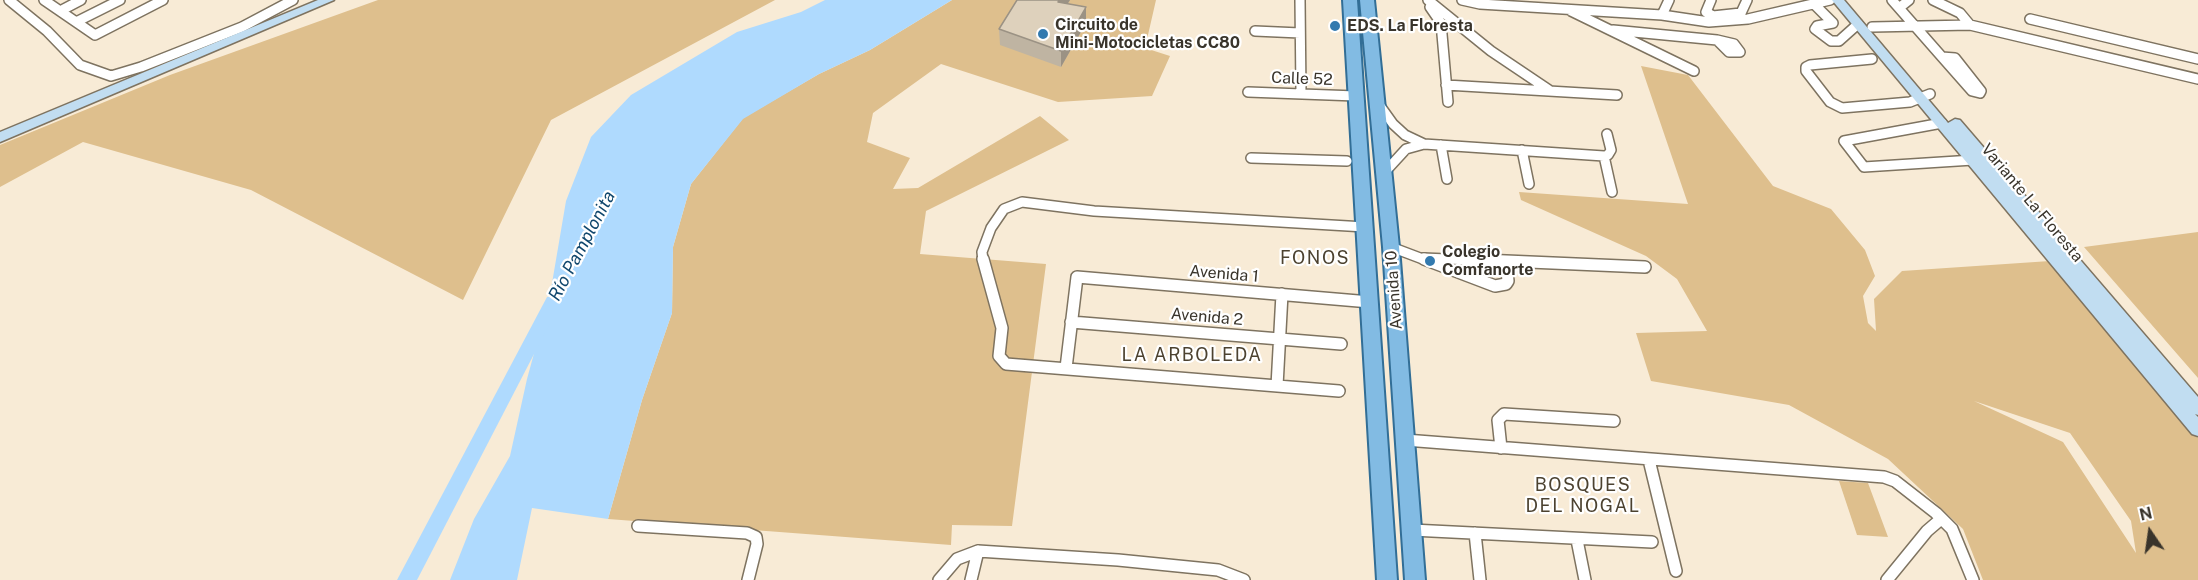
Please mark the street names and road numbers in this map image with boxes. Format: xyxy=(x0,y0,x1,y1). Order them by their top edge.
street label: Calle 52 xyxy=(1271,68,1333,90)
street label: Variante La Floresta xyxy=(1977,140,2087,266)
street label: Avenida 10 xyxy=(1382,250,1406,330)
street label: Avenida 1 xyxy=(1189,261,1259,287)
street label: Avenida 2 xyxy=(1170,304,1244,330)

